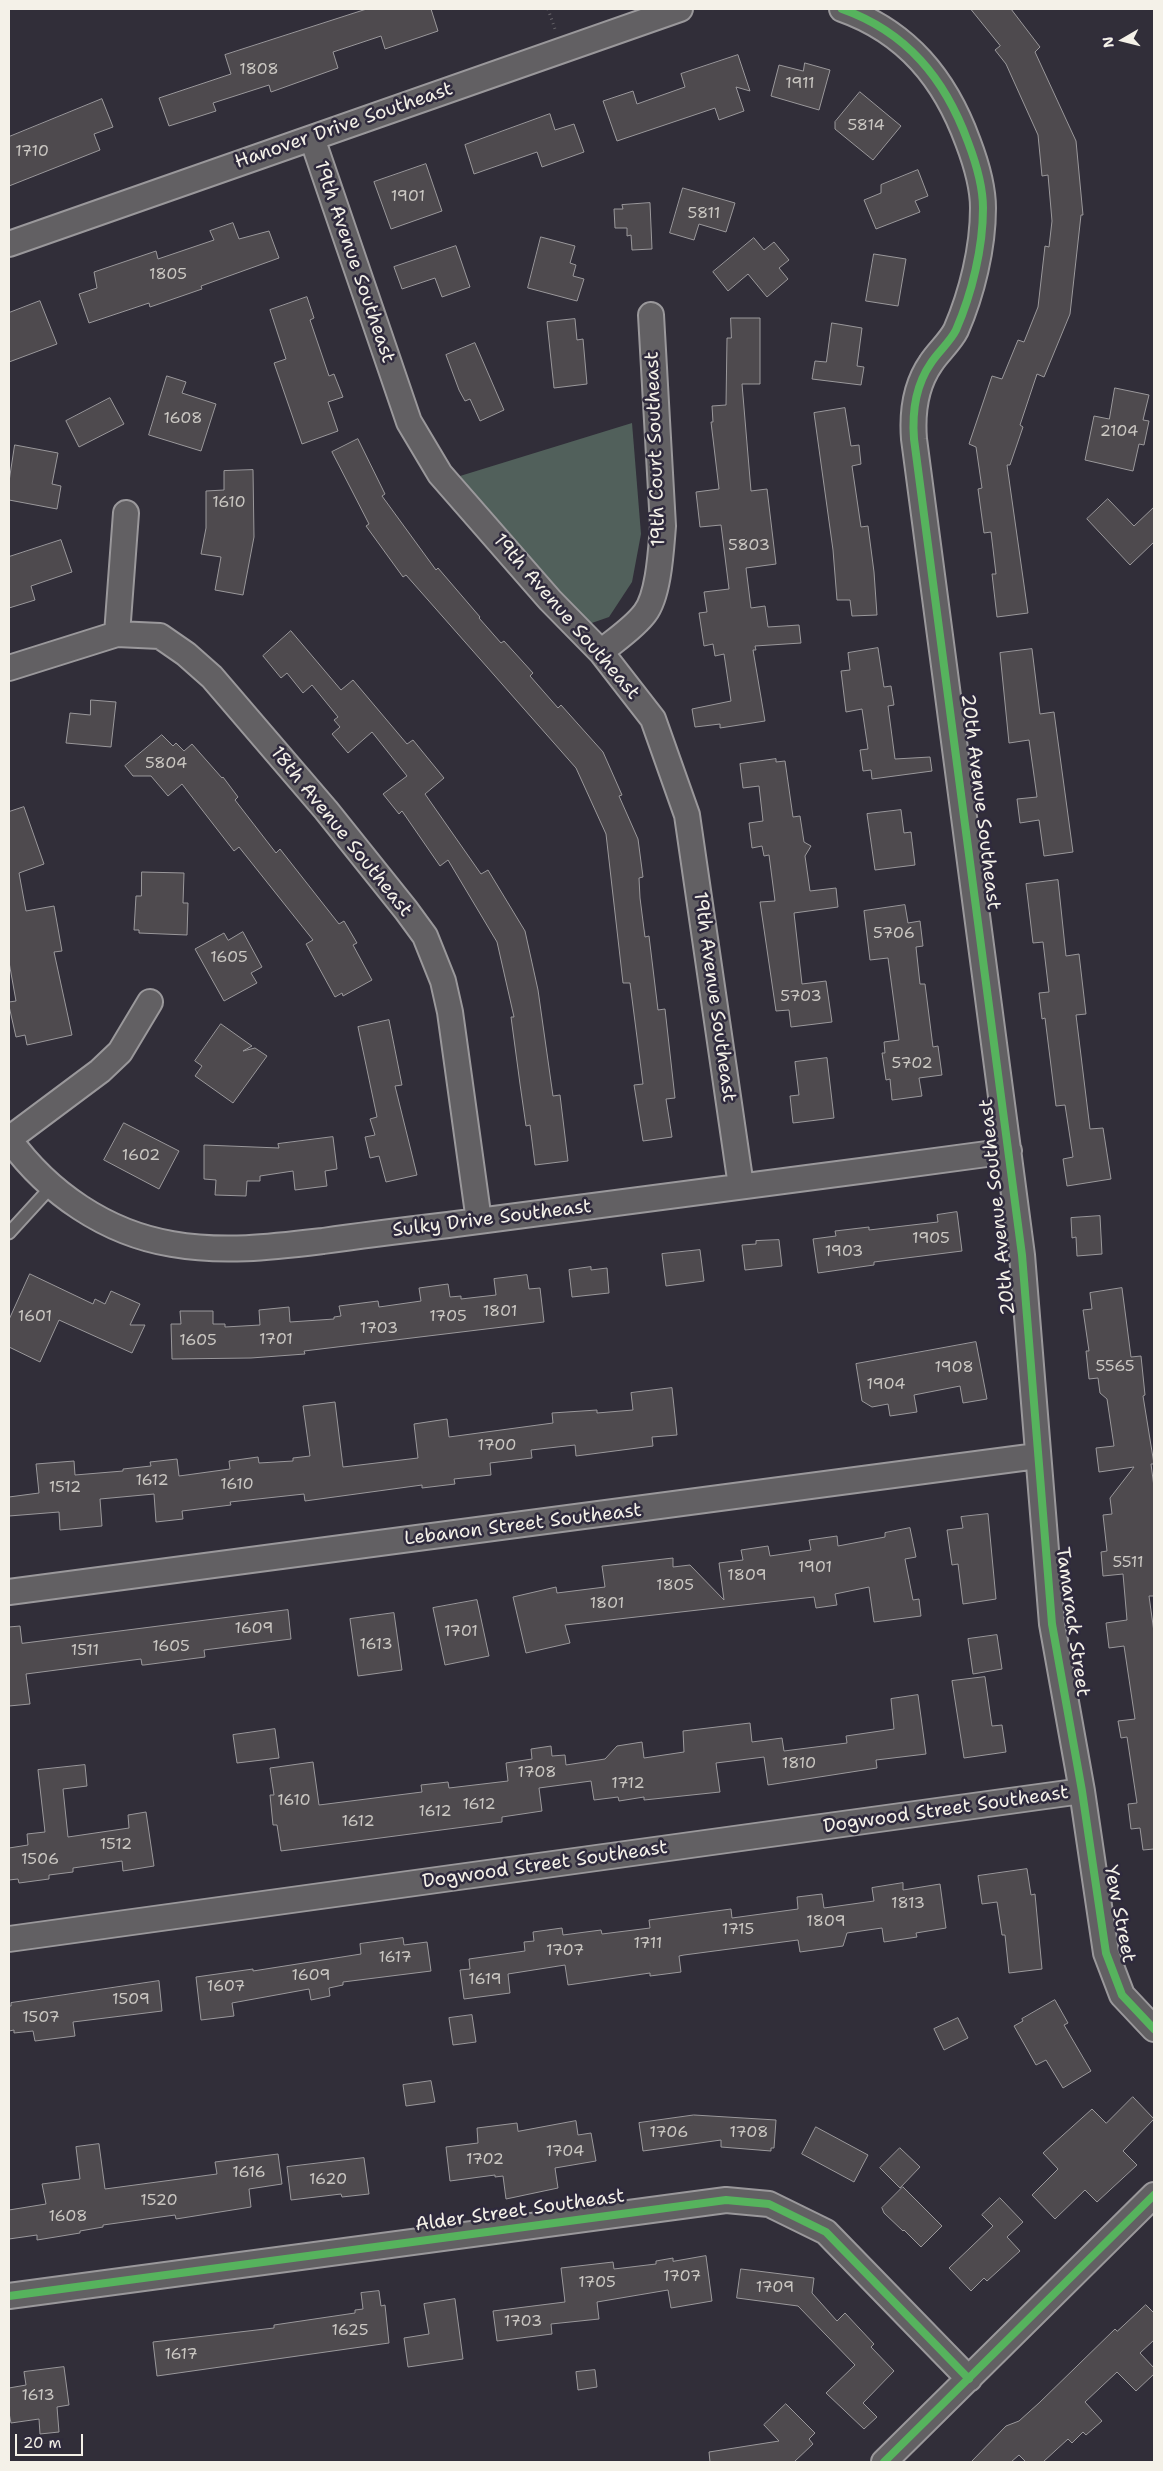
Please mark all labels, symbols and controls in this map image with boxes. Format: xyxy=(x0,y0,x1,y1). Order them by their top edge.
north arrow xyxy=(1098,15,1148,65)
text: N xyxy=(1098,35,1118,49)
house number: 1808 xyxy=(239,60,279,80)
house number: 1911 xyxy=(785,74,815,94)
street label: Hanover Drive Southeast xyxy=(232,78,456,174)
house number: 5814 xyxy=(847,116,885,136)
house number: 1710 xyxy=(15,142,49,162)
street label: 19th Avenue Southeast xyxy=(309,158,399,366)
house number: 1901 xyxy=(391,187,425,207)
house number: 5811 xyxy=(688,204,720,224)
house number: 1805 xyxy=(149,265,187,285)
street label: 19th Court Southeast xyxy=(641,351,671,547)
house number: 1608 xyxy=(163,409,203,429)
house number: 2104 xyxy=(1100,422,1138,442)
house number: 1610 xyxy=(212,493,246,513)
street label: 19th Avenue Southeast xyxy=(488,529,644,705)
house number: 5803 xyxy=(728,536,770,556)
street label: 20th Avenue Southeast xyxy=(955,693,1005,911)
street label: 18th Avenue Southeast xyxy=(265,742,417,922)
house number: 5804 xyxy=(145,754,187,774)
street label: 19th Avenue Southeast xyxy=(688,890,740,1104)
house number: 5706 xyxy=(873,924,915,944)
house number: 1605 xyxy=(210,948,248,968)
house number: 5703 xyxy=(780,987,822,1007)
house number: 5702 xyxy=(891,1054,933,1074)
street label: 20th Avenue Southeast xyxy=(975,1097,1021,1317)
house number: 1602 xyxy=(122,1146,160,1166)
street label: Sulky Drive Southeast xyxy=(391,1195,593,1243)
house number: 1905 xyxy=(912,1229,950,1249)
house number: 1903 xyxy=(825,1242,863,1262)
house number: 1801 xyxy=(483,1302,517,1322)
house number: 1601 xyxy=(18,1307,52,1327)
house number: 1705 xyxy=(429,1307,467,1327)
house number: 1703 xyxy=(360,1319,398,1339)
house number: 1701 xyxy=(259,1330,293,1350)
house number: 1605 xyxy=(179,1331,217,1351)
house number: 5565 xyxy=(1095,1357,1135,1377)
house number: 1908 xyxy=(934,1358,974,1378)
house number: 1904 xyxy=(867,1375,905,1395)
house number: 1700 xyxy=(478,1436,516,1456)
house number: 1612 xyxy=(135,1471,169,1491)
house number: 1610 xyxy=(220,1475,254,1495)
house number: 1512 xyxy=(49,1478,81,1498)
street label: Lebanon Street Southeast xyxy=(403,1499,643,1551)
street label: Tamarack Street xyxy=(1050,1546,1094,1698)
house number: 5511 xyxy=(1112,1553,1144,1573)
house number: 1901 xyxy=(798,1558,832,1578)
house number: 1809 xyxy=(727,1566,767,1586)
house number: 1805 xyxy=(656,1576,694,1596)
house number: 1801 xyxy=(590,1594,624,1614)
house number: 1609 xyxy=(235,1619,273,1639)
house number: 1701 xyxy=(444,1622,478,1642)
house number: 1613 xyxy=(359,1635,393,1655)
house number: 1605 xyxy=(152,1637,190,1657)
house number: 1511 xyxy=(71,1641,99,1661)
house number: 1810 xyxy=(782,1754,816,1774)
house number: 1708 xyxy=(518,1763,556,1783)
house number: 1712 xyxy=(611,1774,645,1794)
street label: Dogwood Street Southeast xyxy=(822,1781,1070,1839)
house number: 1610 xyxy=(277,1791,311,1811)
house number: 1612 xyxy=(462,1795,496,1815)
house number: 1612 xyxy=(418,1802,452,1822)
house number: 1612 xyxy=(341,1812,375,1832)
house number: 1512 xyxy=(100,1835,132,1855)
street label: Dogwood Street Southeast xyxy=(421,1836,669,1894)
house number: 1506 xyxy=(21,1850,59,1870)
street label: Yew Street xyxy=(1098,1863,1140,1965)
house number: 1813 xyxy=(891,1894,925,1914)
house number: 1809 xyxy=(806,1912,846,1932)
house number: 1715 xyxy=(722,1920,754,1940)
house number: 1711 xyxy=(633,1934,663,1954)
house number: 1707 xyxy=(546,1941,584,1961)
house number: 1617 xyxy=(378,1948,412,1968)
house number: 1609 xyxy=(292,1966,330,1986)
house number: 1619 xyxy=(468,1970,502,1990)
house number: 1607 xyxy=(207,1977,245,1997)
house number: 1509 xyxy=(112,1990,150,2010)
house number: 1507 xyxy=(22,2008,60,2028)
house number: 1706 xyxy=(650,2123,688,2143)
house number: 1708 xyxy=(730,2123,768,2143)
house number: 1704 xyxy=(546,2142,584,2162)
house number: 1702 xyxy=(466,2150,504,2170)
house number: 1616 xyxy=(232,2163,266,2183)
house number: 1620 xyxy=(309,2170,347,2190)
street label: Alder Street Southeast xyxy=(414,2185,626,2237)
house number: 1520 xyxy=(140,2191,178,2211)
house number: 1608 xyxy=(48,2207,88,2227)
house number: 1707 xyxy=(663,2267,701,2287)
house number: 1705 xyxy=(578,2273,616,2293)
house number: 1709 xyxy=(756,2278,794,2298)
house number: 1703 xyxy=(504,2312,542,2332)
house number: 1625 xyxy=(331,2321,369,2341)
house number: 1617 xyxy=(164,2345,198,2365)
house number: 1613 xyxy=(21,2386,55,2406)
scale bar xyxy=(18,2424,85,2456)
text: 20 m xyxy=(23,2433,62,2453)

